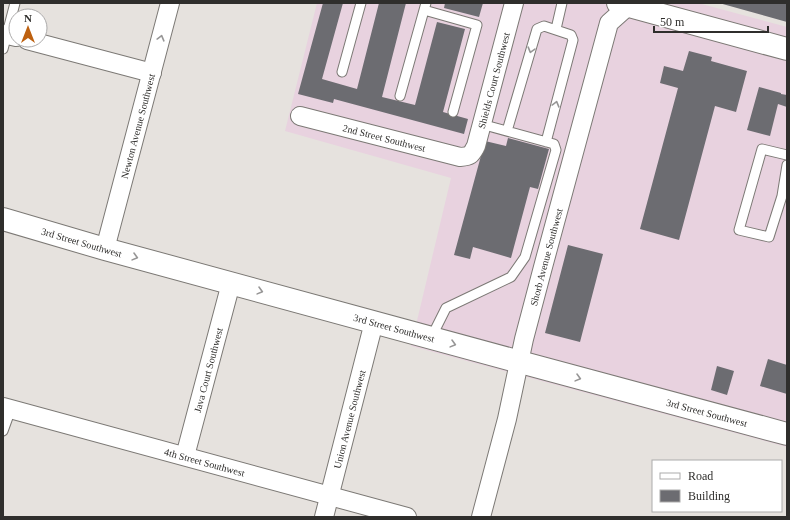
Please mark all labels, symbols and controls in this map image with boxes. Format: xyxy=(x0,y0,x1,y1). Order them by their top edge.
north arrow xyxy=(8,8,48,48)
scale bar xyxy=(654,8,768,34)
text: N xyxy=(24,12,32,24)
text: 50 m xyxy=(660,15,685,29)
street label: Shields Court Southwest xyxy=(475,31,512,130)
one-way arrow xyxy=(156,35,165,42)
one-way arrow xyxy=(527,46,536,53)
street label: Newton Avenue Southwest xyxy=(118,72,157,180)
one-way arrow xyxy=(551,101,560,108)
street label: 2nd Street Southwest xyxy=(342,122,427,154)
street label: Shorb Avenue Southwest xyxy=(528,207,564,307)
street label: 3rd Street Southwest xyxy=(40,225,123,259)
one-way arrow xyxy=(131,252,138,261)
one-way arrow xyxy=(256,286,263,295)
street label: 3rd Street Southwest xyxy=(352,311,436,344)
street label: Java Court Southwest xyxy=(191,326,224,414)
one-way arrow xyxy=(449,339,456,348)
street label: Union Avenue Southwest xyxy=(331,368,367,470)
one-way arrow xyxy=(575,373,582,382)
street label: 3rd Street Southwest xyxy=(665,396,749,429)
street label: 4th Street Southwest xyxy=(163,446,246,478)
legend xyxy=(652,460,782,512)
text: Road xyxy=(688,469,713,483)
text: Building xyxy=(688,489,730,503)

